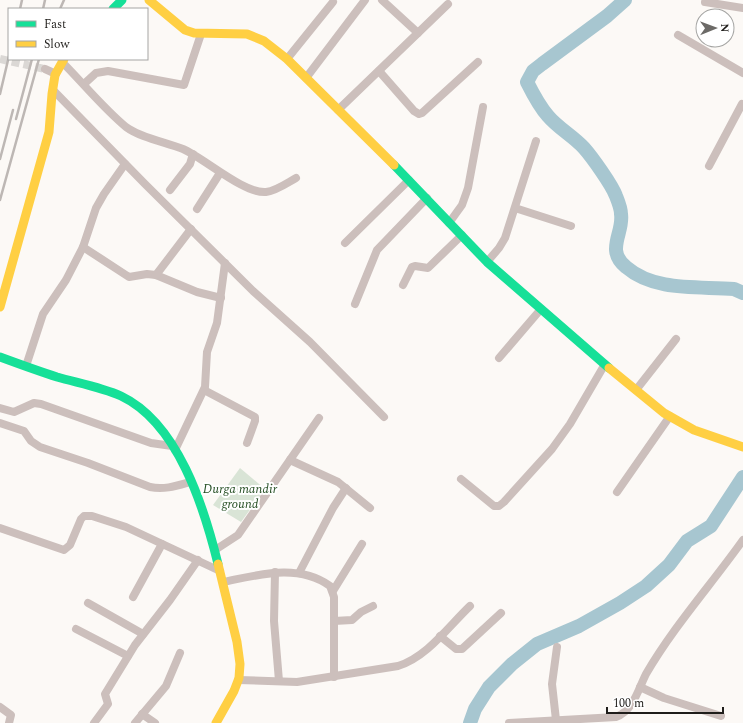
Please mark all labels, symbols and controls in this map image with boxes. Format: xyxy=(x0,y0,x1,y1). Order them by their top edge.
legend xyxy=(8,8,148,60)
north arrow xyxy=(695,8,735,48)
text: Fast xyxy=(44,15,66,34)
text: N xyxy=(716,23,733,32)
text: Slow xyxy=(44,35,70,54)
park label: Durga mandir ground xyxy=(203,479,278,514)
scale bar xyxy=(607,689,723,715)
text: 100 m xyxy=(613,694,644,713)

